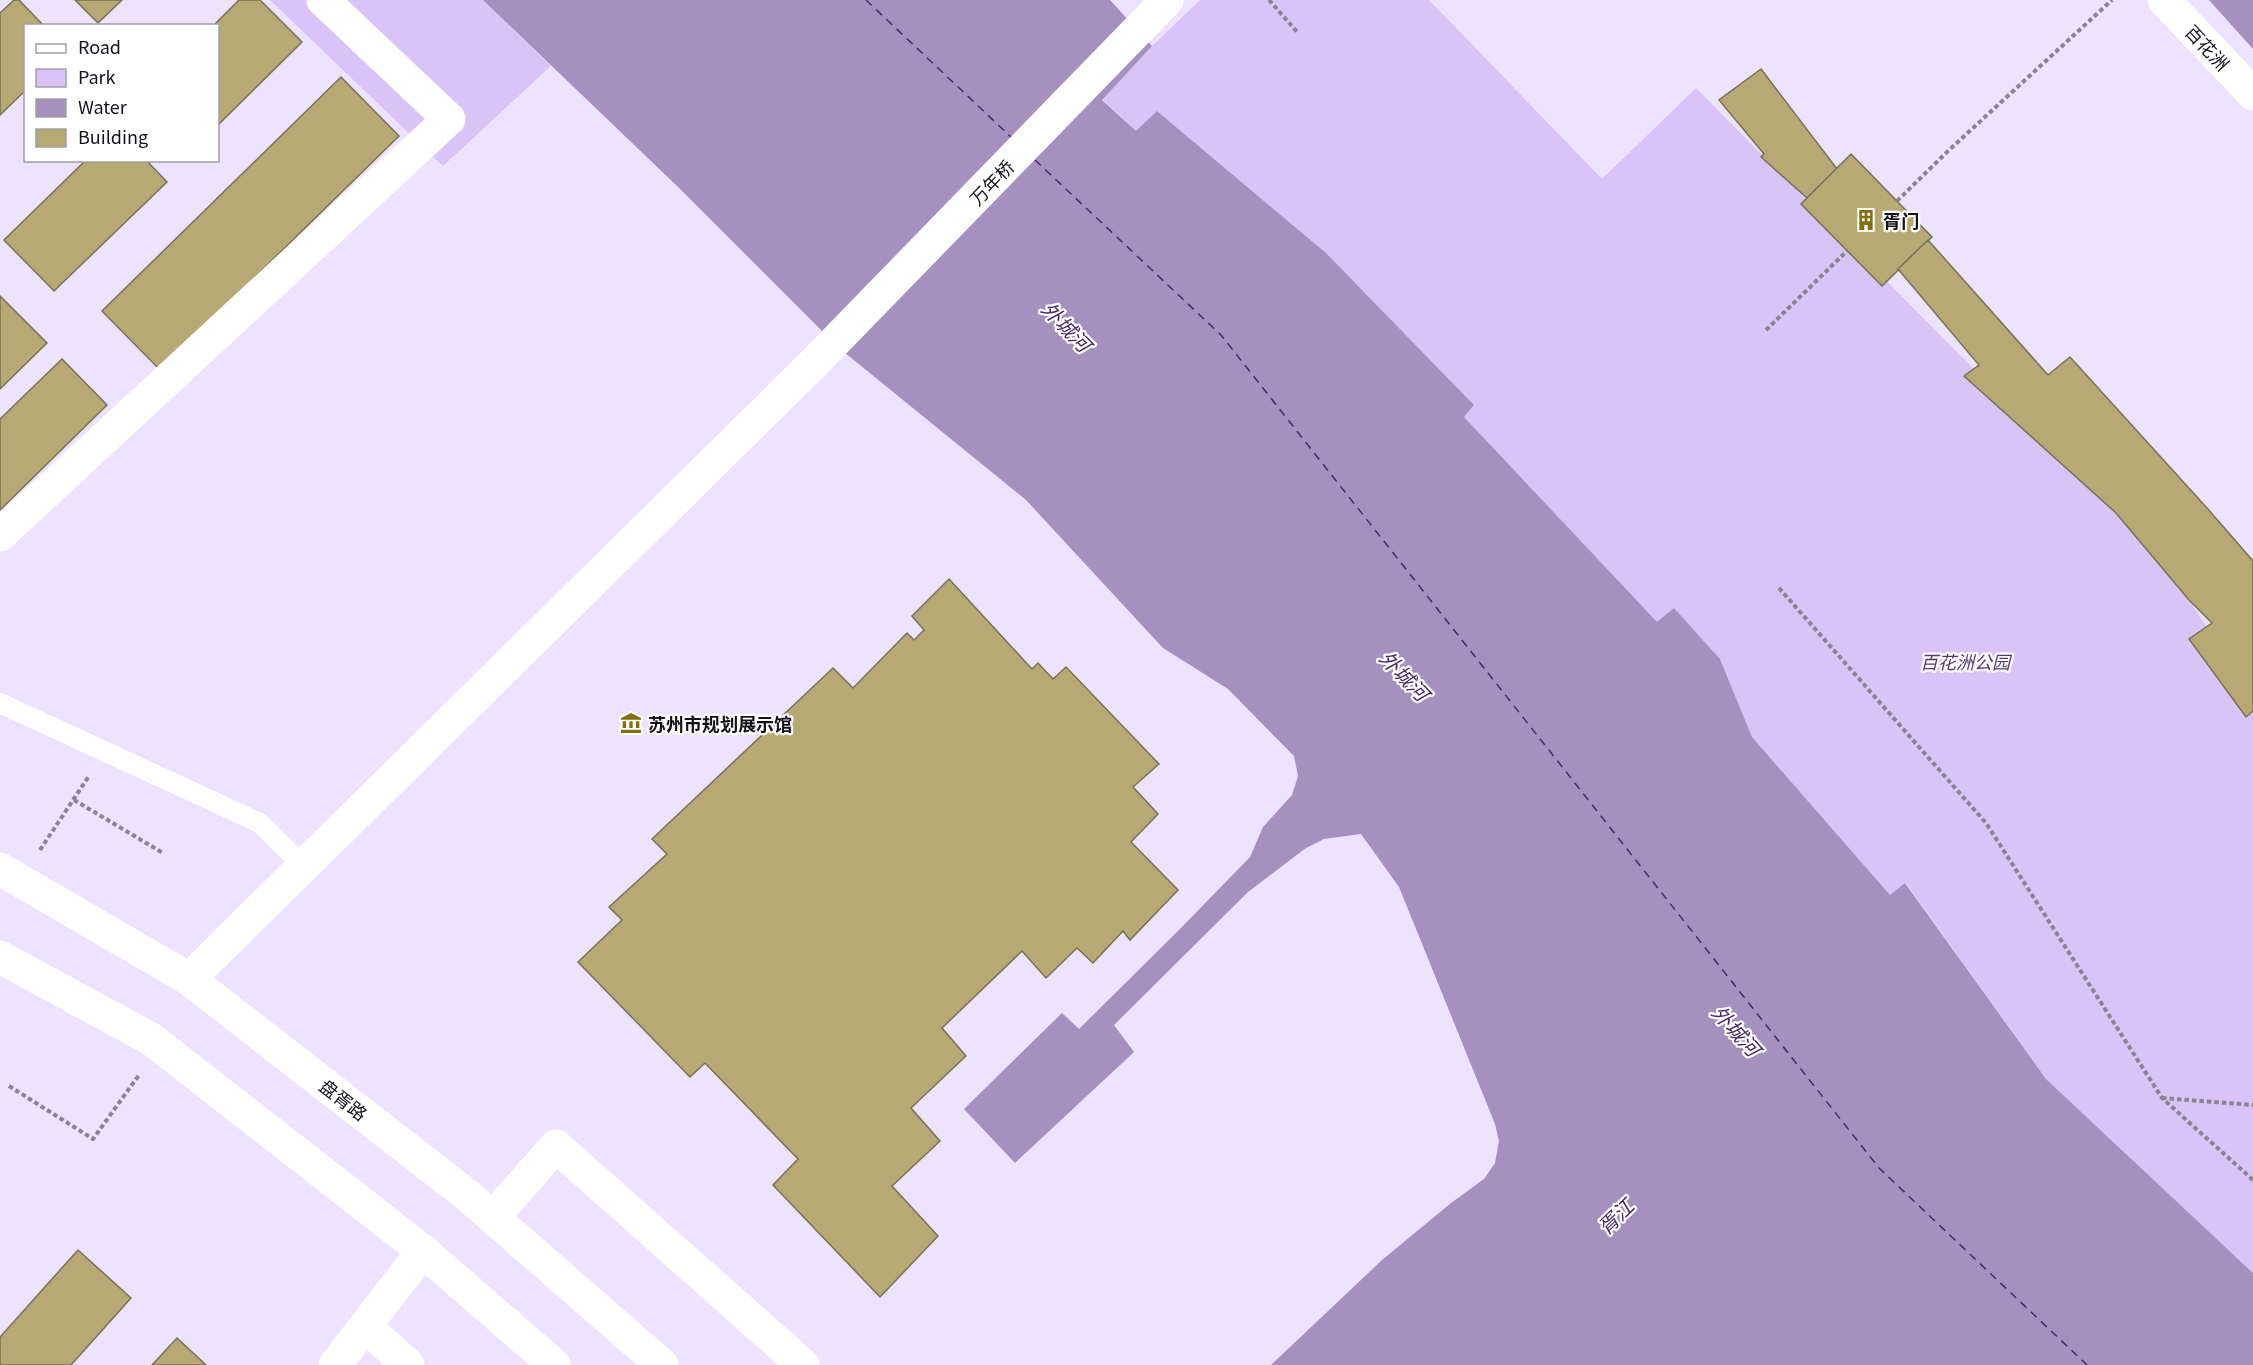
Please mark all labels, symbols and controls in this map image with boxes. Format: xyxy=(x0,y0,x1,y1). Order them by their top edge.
street label: 百花洲 xyxy=(2180,18,2236,76)
legend xyxy=(24,24,219,162)
text: Road xyxy=(78,33,121,59)
text: Park xyxy=(78,63,116,89)
text: Water xyxy=(78,93,128,119)
text: Building xyxy=(78,123,148,149)
street label: 万年桥 xyxy=(963,154,1019,210)
place label: 胥门 xyxy=(1883,207,1919,233)
building icon: 胥门 xyxy=(1854,208,1878,232)
water label: 外城河 xyxy=(1036,294,1101,361)
water label: 外城河 xyxy=(1374,643,1439,710)
park label: 百花洲公园 xyxy=(1920,648,2013,674)
place label: 苏州市规划展示馆 xyxy=(648,710,792,736)
museum icon: 苏州市规划展示馆 xyxy=(619,711,643,735)
water label: 外城河 xyxy=(1706,998,1771,1065)
street label: 盘胥路 xyxy=(315,1072,373,1126)
water label: 胥江 xyxy=(1591,1190,1641,1240)

